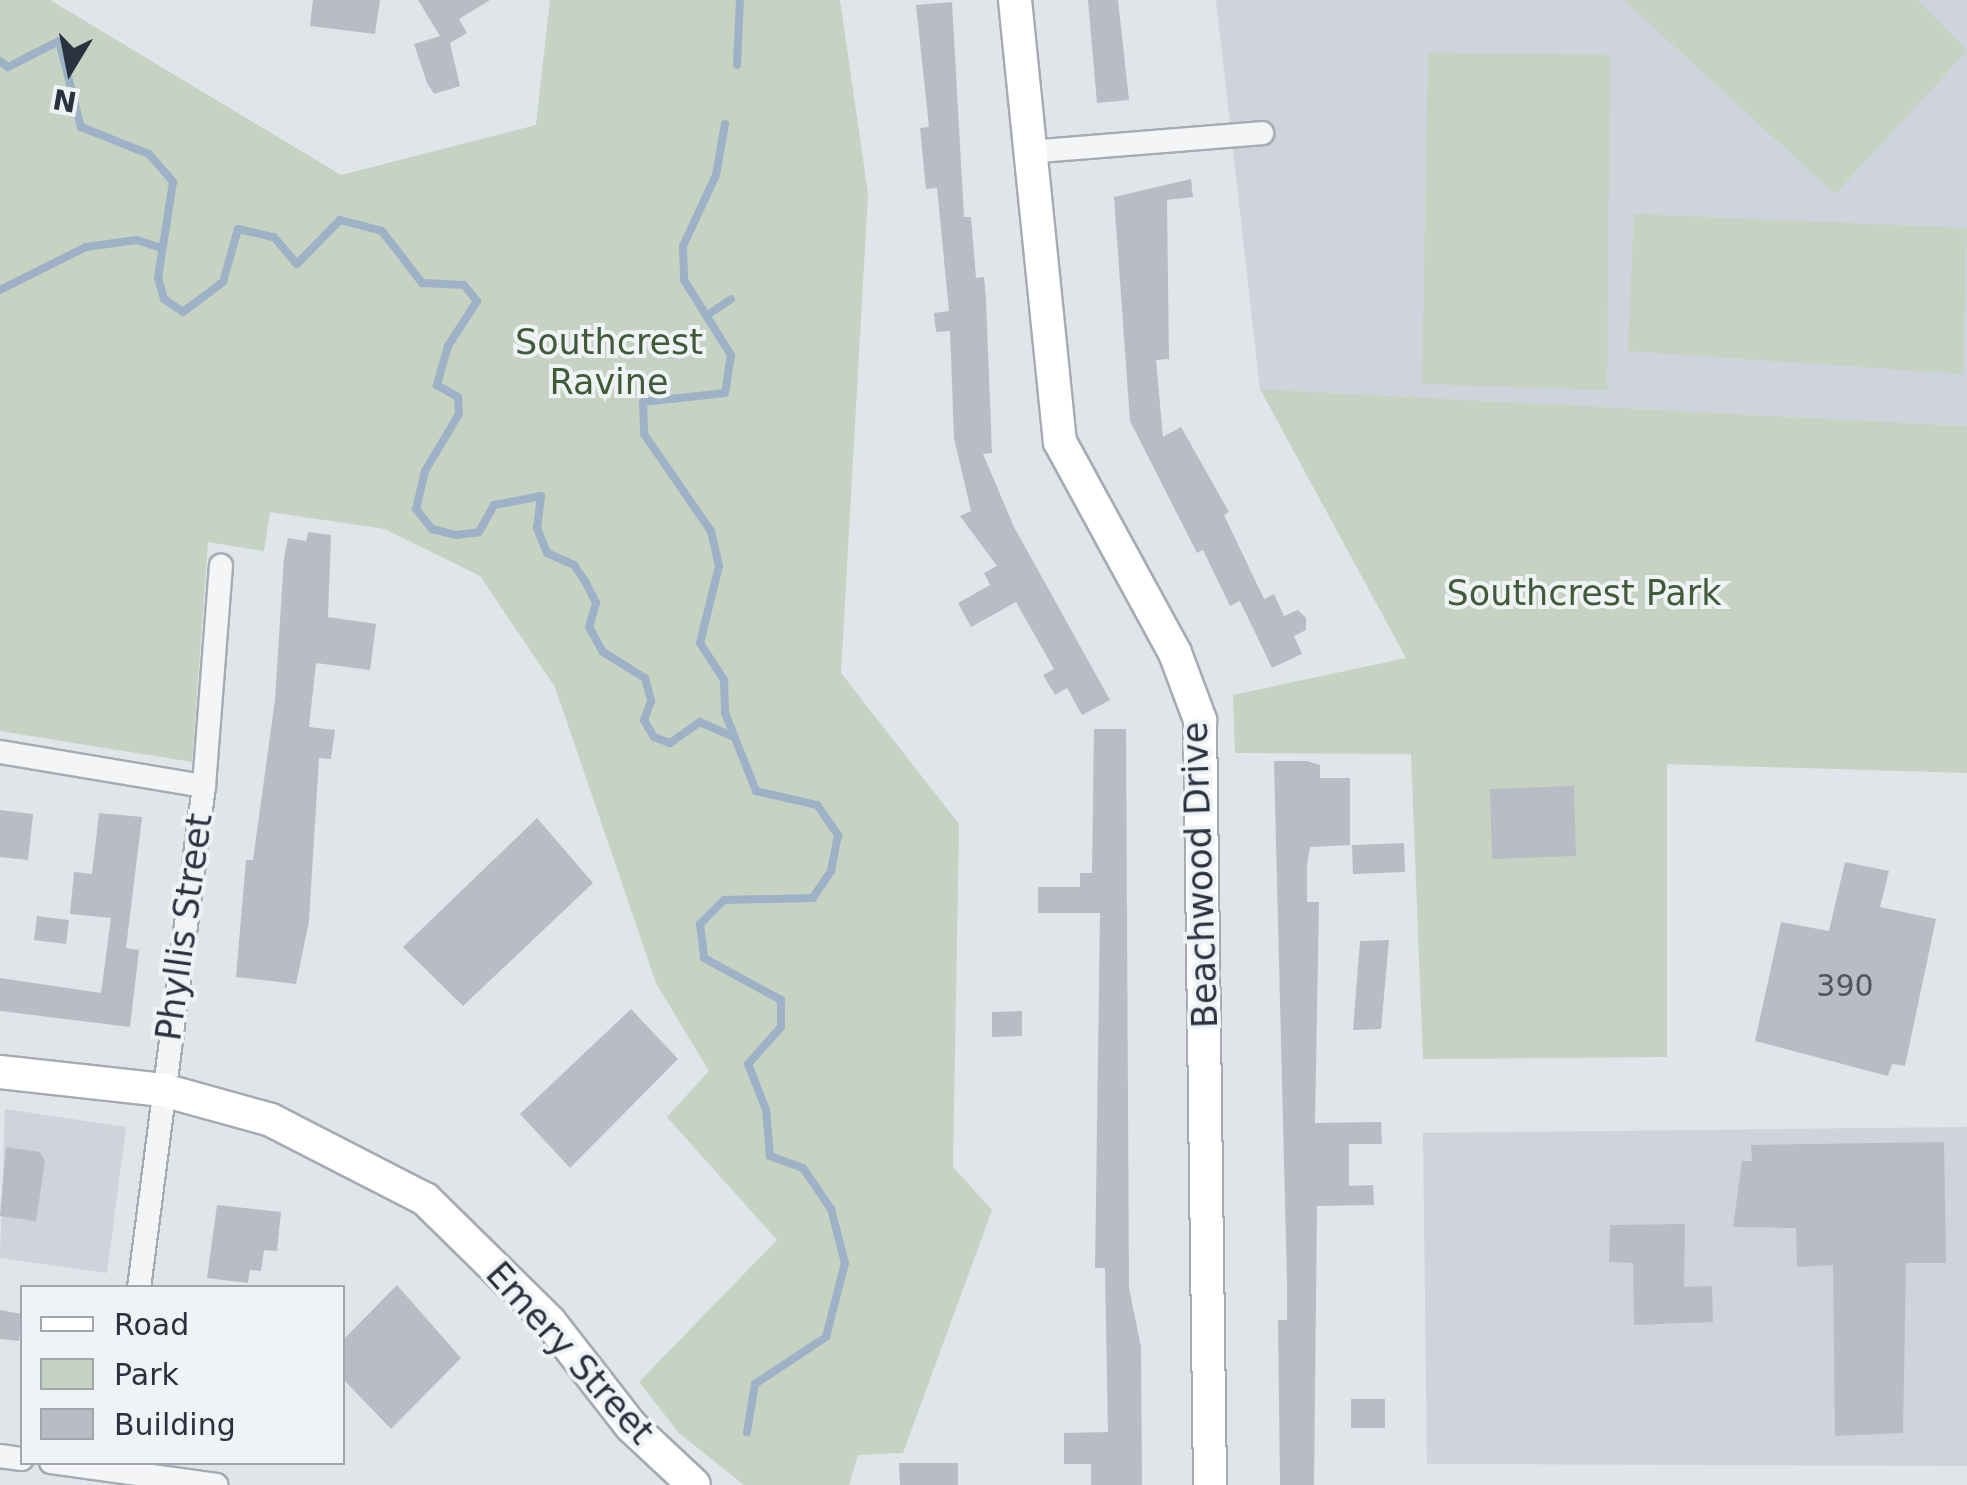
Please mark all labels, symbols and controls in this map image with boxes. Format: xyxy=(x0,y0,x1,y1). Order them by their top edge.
north arrow xyxy=(20,20,120,120)
text: N xyxy=(50,82,79,118)
park label: Southcrest Ravine xyxy=(515,321,703,403)
park label: Southcrest Park xyxy=(1447,572,1721,614)
street label: Beachwood Drive xyxy=(1174,721,1226,1029)
street label: Phyllis Street xyxy=(147,811,221,1043)
house number: 390 xyxy=(1816,968,1874,1004)
street label: Emery Street xyxy=(477,1253,663,1453)
legend xyxy=(20,1285,345,1465)
text: Road xyxy=(114,1307,189,1342)
text: Park xyxy=(114,1357,179,1392)
text: Building xyxy=(114,1407,236,1442)

